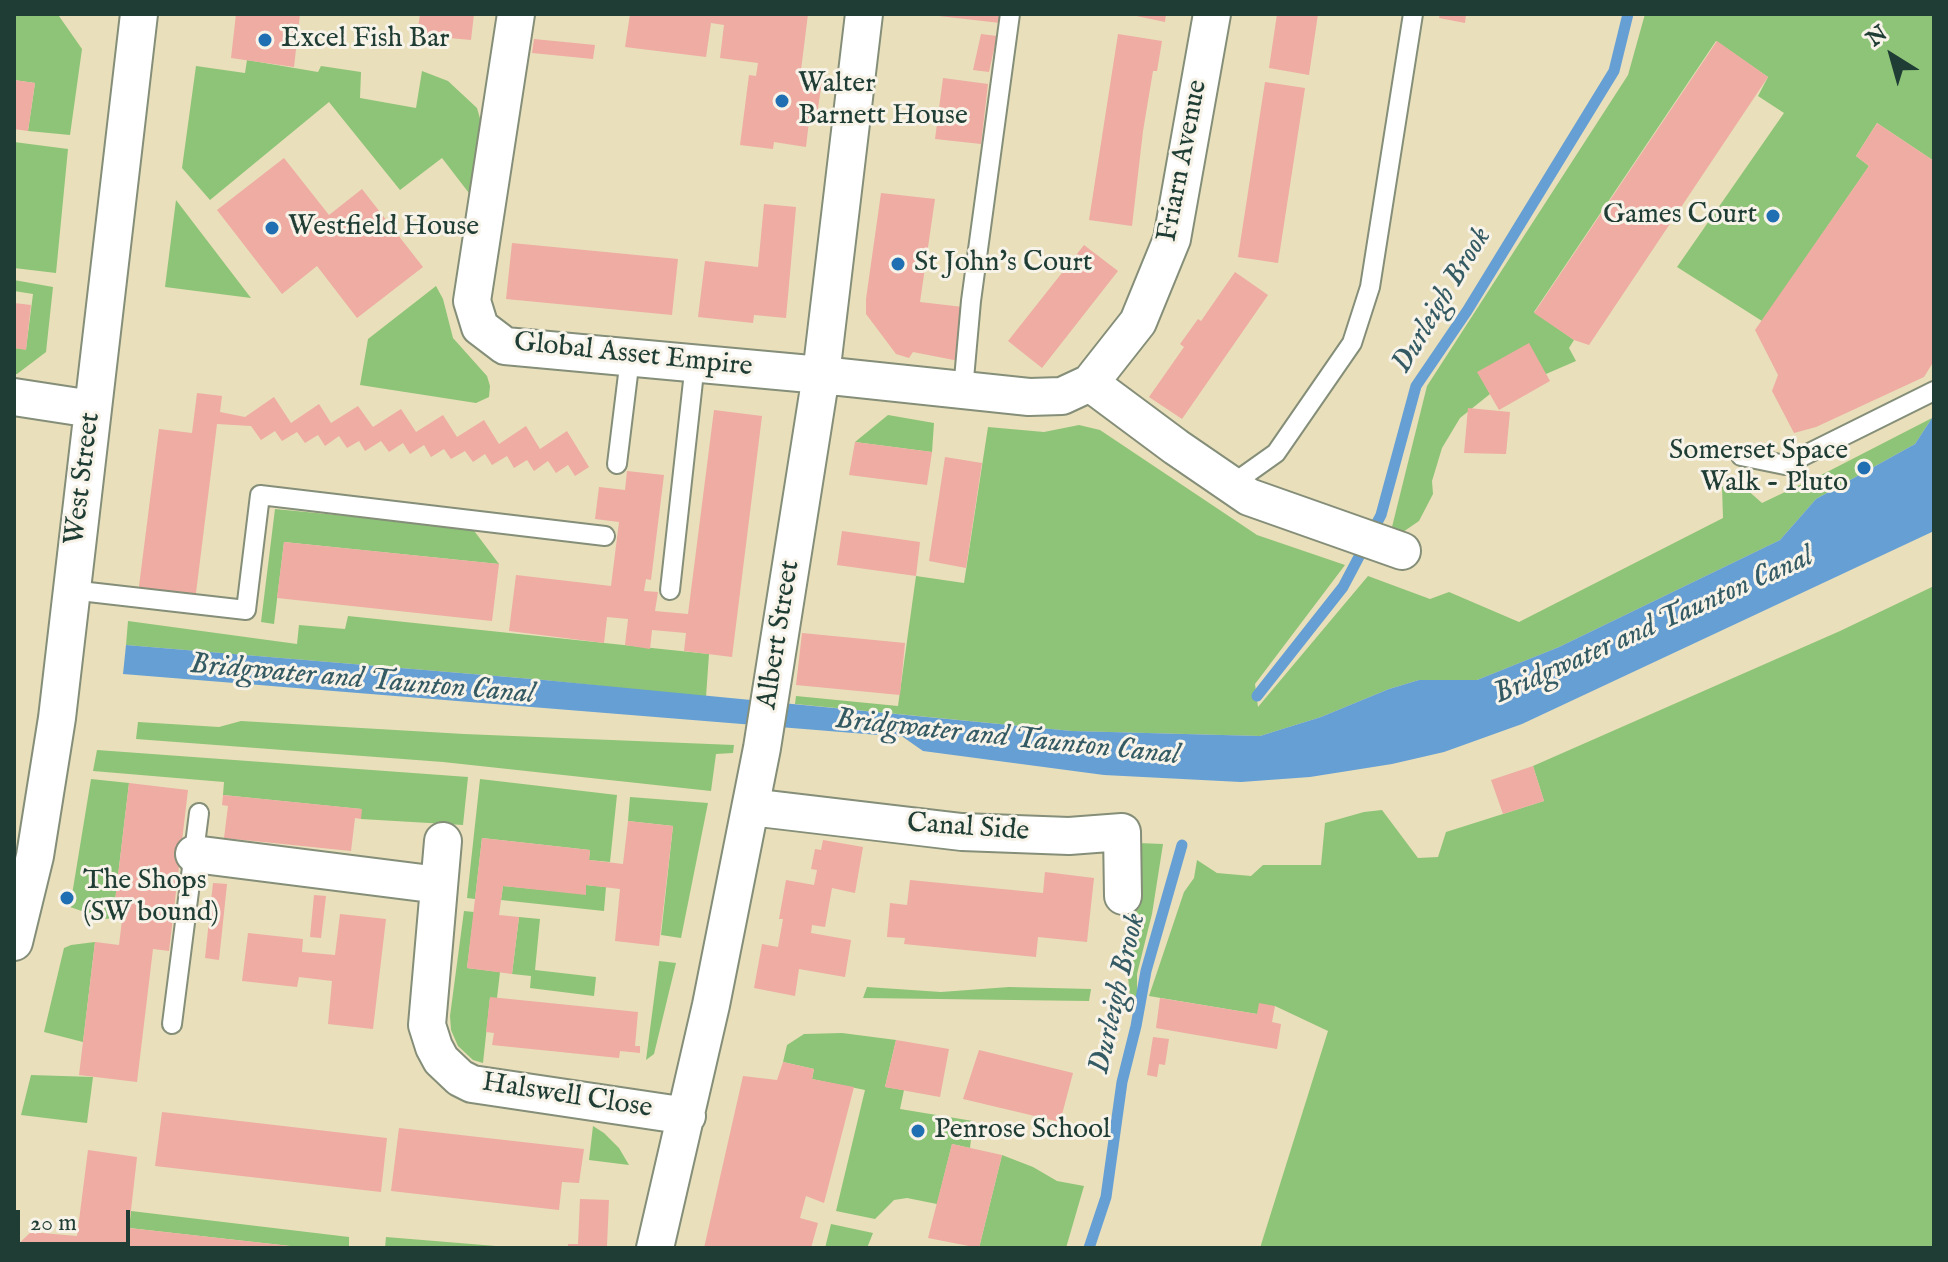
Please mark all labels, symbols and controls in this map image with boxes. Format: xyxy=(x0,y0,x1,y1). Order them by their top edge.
north arrow xyxy=(1852,16,1932,96)
text: N xyxy=(1862,20,1894,54)
place label: Excel Fish Bar xyxy=(281,23,450,57)
marker: Excel Fish Bar xyxy=(256,31,274,49)
place label: Walter Barnett House xyxy=(798,68,968,134)
street label: Friarn Avenue xyxy=(1152,77,1216,245)
marker: Walter Barnett House xyxy=(773,92,791,110)
place label: Games Court xyxy=(1603,199,1757,233)
marker: Games Court xyxy=(1764,207,1782,225)
place label: Westfield House xyxy=(288,211,479,245)
marker: Westfield House xyxy=(263,219,281,237)
water label: Durleigh Brook xyxy=(1385,222,1501,380)
place label: St John's Court xyxy=(914,247,1092,281)
marker: St John's Court xyxy=(889,255,907,273)
street label: Global Asset Empire xyxy=(512,327,754,385)
street label: West Street xyxy=(59,411,109,547)
place label: Somerset Space Walk - Pluto xyxy=(1669,435,1848,501)
marker: Somerset Space Walk - Pluto xyxy=(1855,459,1873,477)
water label: Bridgwater and Taunton Canal xyxy=(1489,540,1819,714)
street label: Albert Street xyxy=(752,558,808,712)
water label: Bridgwater and Taunton Canal xyxy=(188,648,536,714)
water label: Bridgwater and Taunton Canal xyxy=(833,703,1181,775)
street label: Canal Side xyxy=(906,808,1030,850)
place label: The Shops (SW bound) xyxy=(83,865,219,931)
marker: The Shops (SW bound) xyxy=(58,889,76,907)
water label: Durleigh Brook xyxy=(1083,910,1155,1078)
street label: Halswell Close xyxy=(480,1067,654,1127)
place label: Penrose School xyxy=(934,1114,1111,1148)
marker: Penrose School xyxy=(909,1122,927,1140)
scale bar xyxy=(20,1194,134,1244)
text: 20 m xyxy=(30,1208,77,1239)

